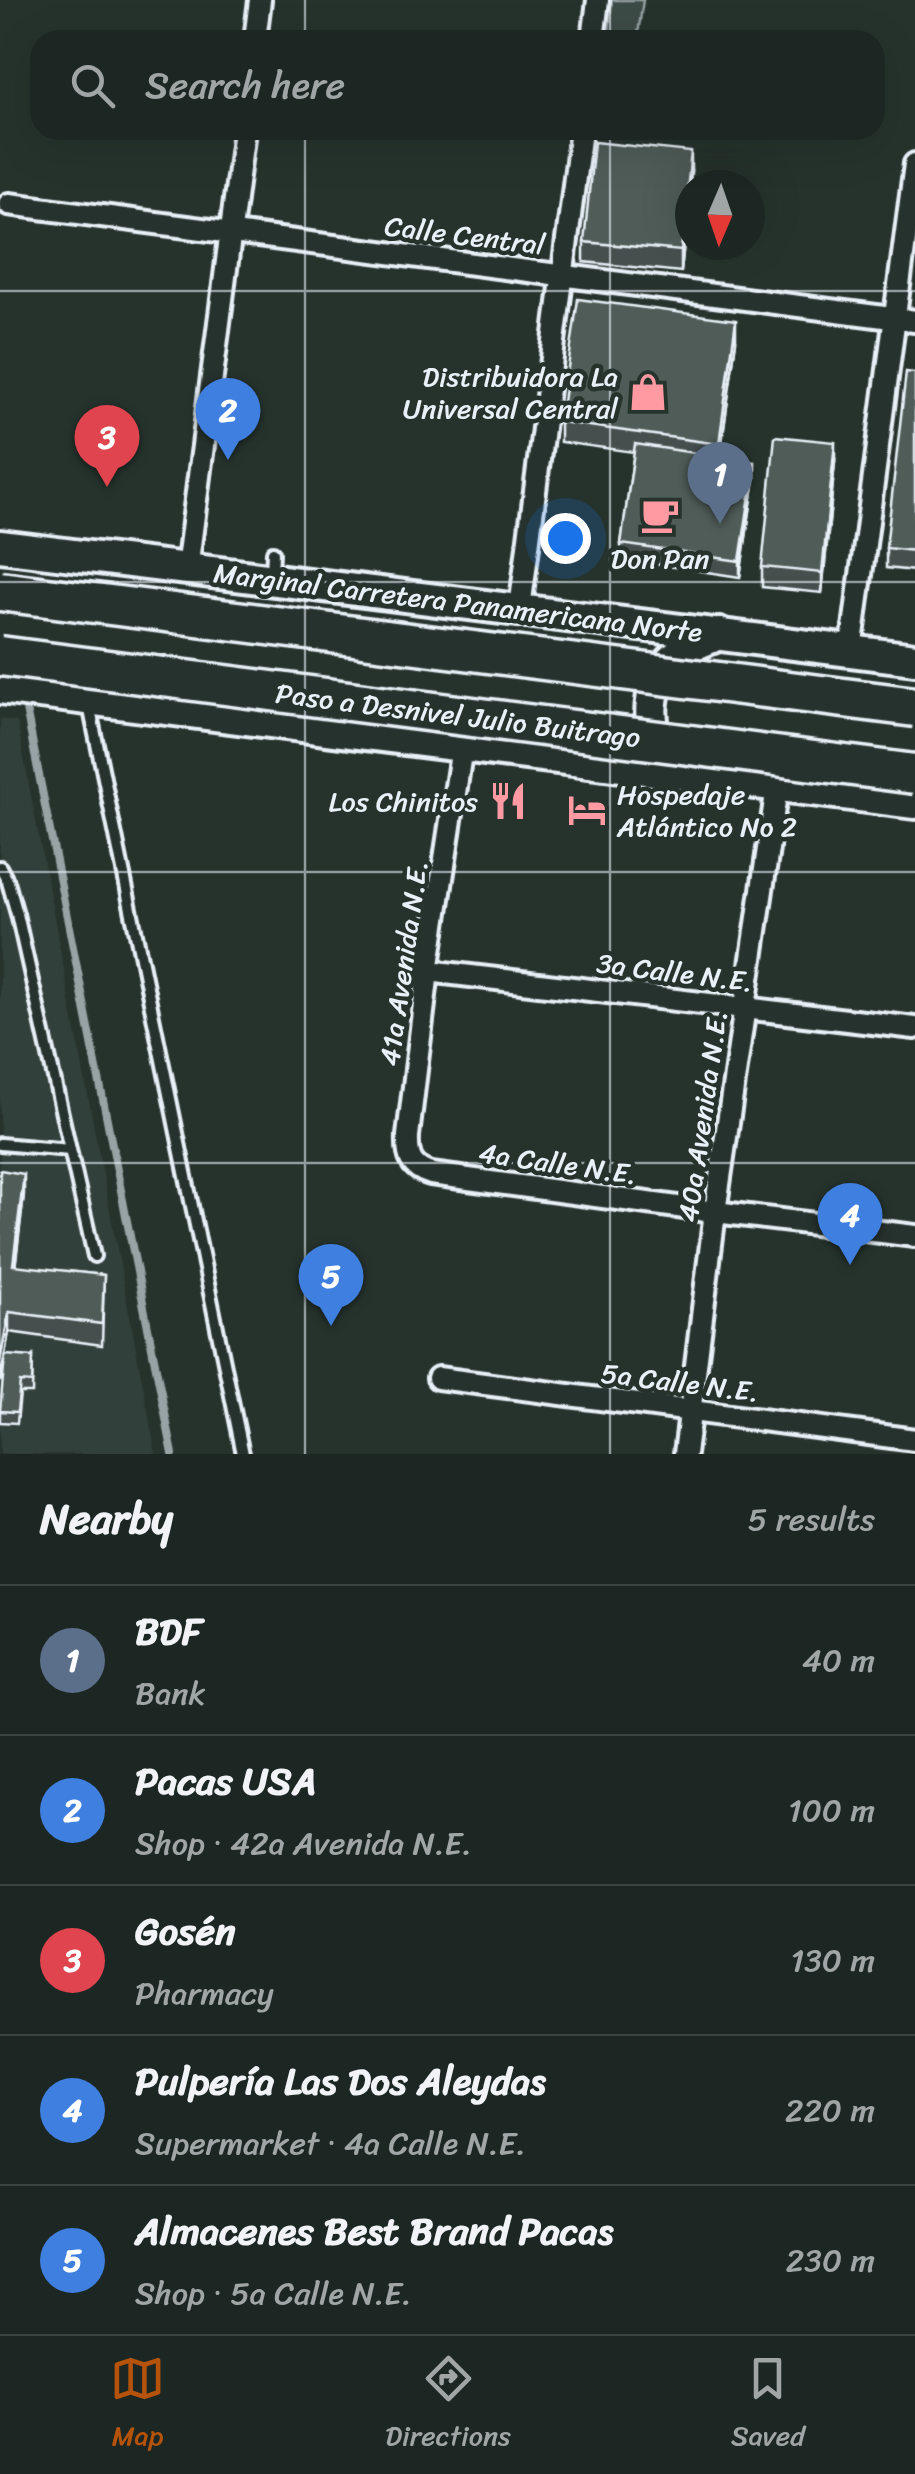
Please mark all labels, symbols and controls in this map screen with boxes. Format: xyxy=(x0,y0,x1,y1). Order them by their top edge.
search box xyxy=(30,30,885,140)
text: Search here xyxy=(145,52,345,119)
icon: search xyxy=(65,58,120,113)
north arrow xyxy=(675,170,765,260)
street label: Calle Central xyxy=(382,201,549,270)
place label: Distribuidora La Universal Central xyxy=(403,352,619,433)
shop icon: Distribuidora La Universal Central xyxy=(627,371,669,413)
pin: 2 xyxy=(196,378,260,460)
pin: 3 xyxy=(74,404,140,487)
pin: 1 xyxy=(688,442,752,524)
cafe icon: Don Pan xyxy=(639,494,681,536)
your location xyxy=(540,513,591,564)
place label: Don Pan xyxy=(611,534,709,583)
street label: Marginal Carretera Panamericana Norte xyxy=(211,548,705,657)
street label: Paso a Desnivel Julio Buitrago xyxy=(273,669,643,762)
place label: Hospedaje Atlántico No 2 xyxy=(616,770,797,851)
place label: Los Chinitos xyxy=(329,777,478,826)
restaurant icon: Los Chinitos xyxy=(487,780,529,822)
hotel icon: Hospedaje Atlántico No 2 xyxy=(566,789,608,831)
street label: 41a Avenida N.E. xyxy=(365,857,442,1069)
street label: 3a Calle N.E. xyxy=(594,939,756,1006)
street label: 40a Avenida N.E. xyxy=(663,1007,742,1225)
street label: 4a Calle N.E. xyxy=(476,1128,640,1199)
pin: 4 xyxy=(818,1182,882,1265)
pin: 5 xyxy=(298,1244,364,1326)
street label: 5a Calle N.E. xyxy=(598,1348,762,1416)
text: Nearby xyxy=(40,1482,173,1556)
text: 5 results xyxy=(748,1491,875,1548)
text: BDF xyxy=(135,1598,202,1665)
text: 1 xyxy=(66,1632,79,1689)
text: 40 m xyxy=(802,1632,875,1689)
text: Bank xyxy=(135,1665,206,1722)
text: Pacas USA xyxy=(135,1748,316,1815)
text: 2 xyxy=(63,1782,82,1839)
text: 100 m xyxy=(788,1782,875,1839)
text: Shop · 42a Avenida N.E. xyxy=(135,1815,472,1872)
text: Gosén xyxy=(135,1898,235,1965)
text: 3 xyxy=(64,1932,81,1989)
text: 130 m xyxy=(791,1932,875,1989)
text: Pharmacy xyxy=(135,1965,274,2022)
text: Pulpería Las Dos Aleydas xyxy=(135,2048,546,2115)
text: 4 xyxy=(62,2082,83,2139)
text: 220 m xyxy=(785,2082,875,2139)
text: Supermarket · 4a Calle N.E. xyxy=(135,2115,526,2172)
text: Almacenes Best Brand Pacas xyxy=(135,2198,613,2265)
text: 5 xyxy=(63,2232,82,2289)
text: 230 m xyxy=(786,2232,875,2289)
text: Shop · 5a Calle N.E. xyxy=(135,2265,412,2322)
tab: Map xyxy=(110,2351,165,2460)
tab: Directions xyxy=(385,2351,511,2460)
tab: Saved xyxy=(731,2351,805,2460)

